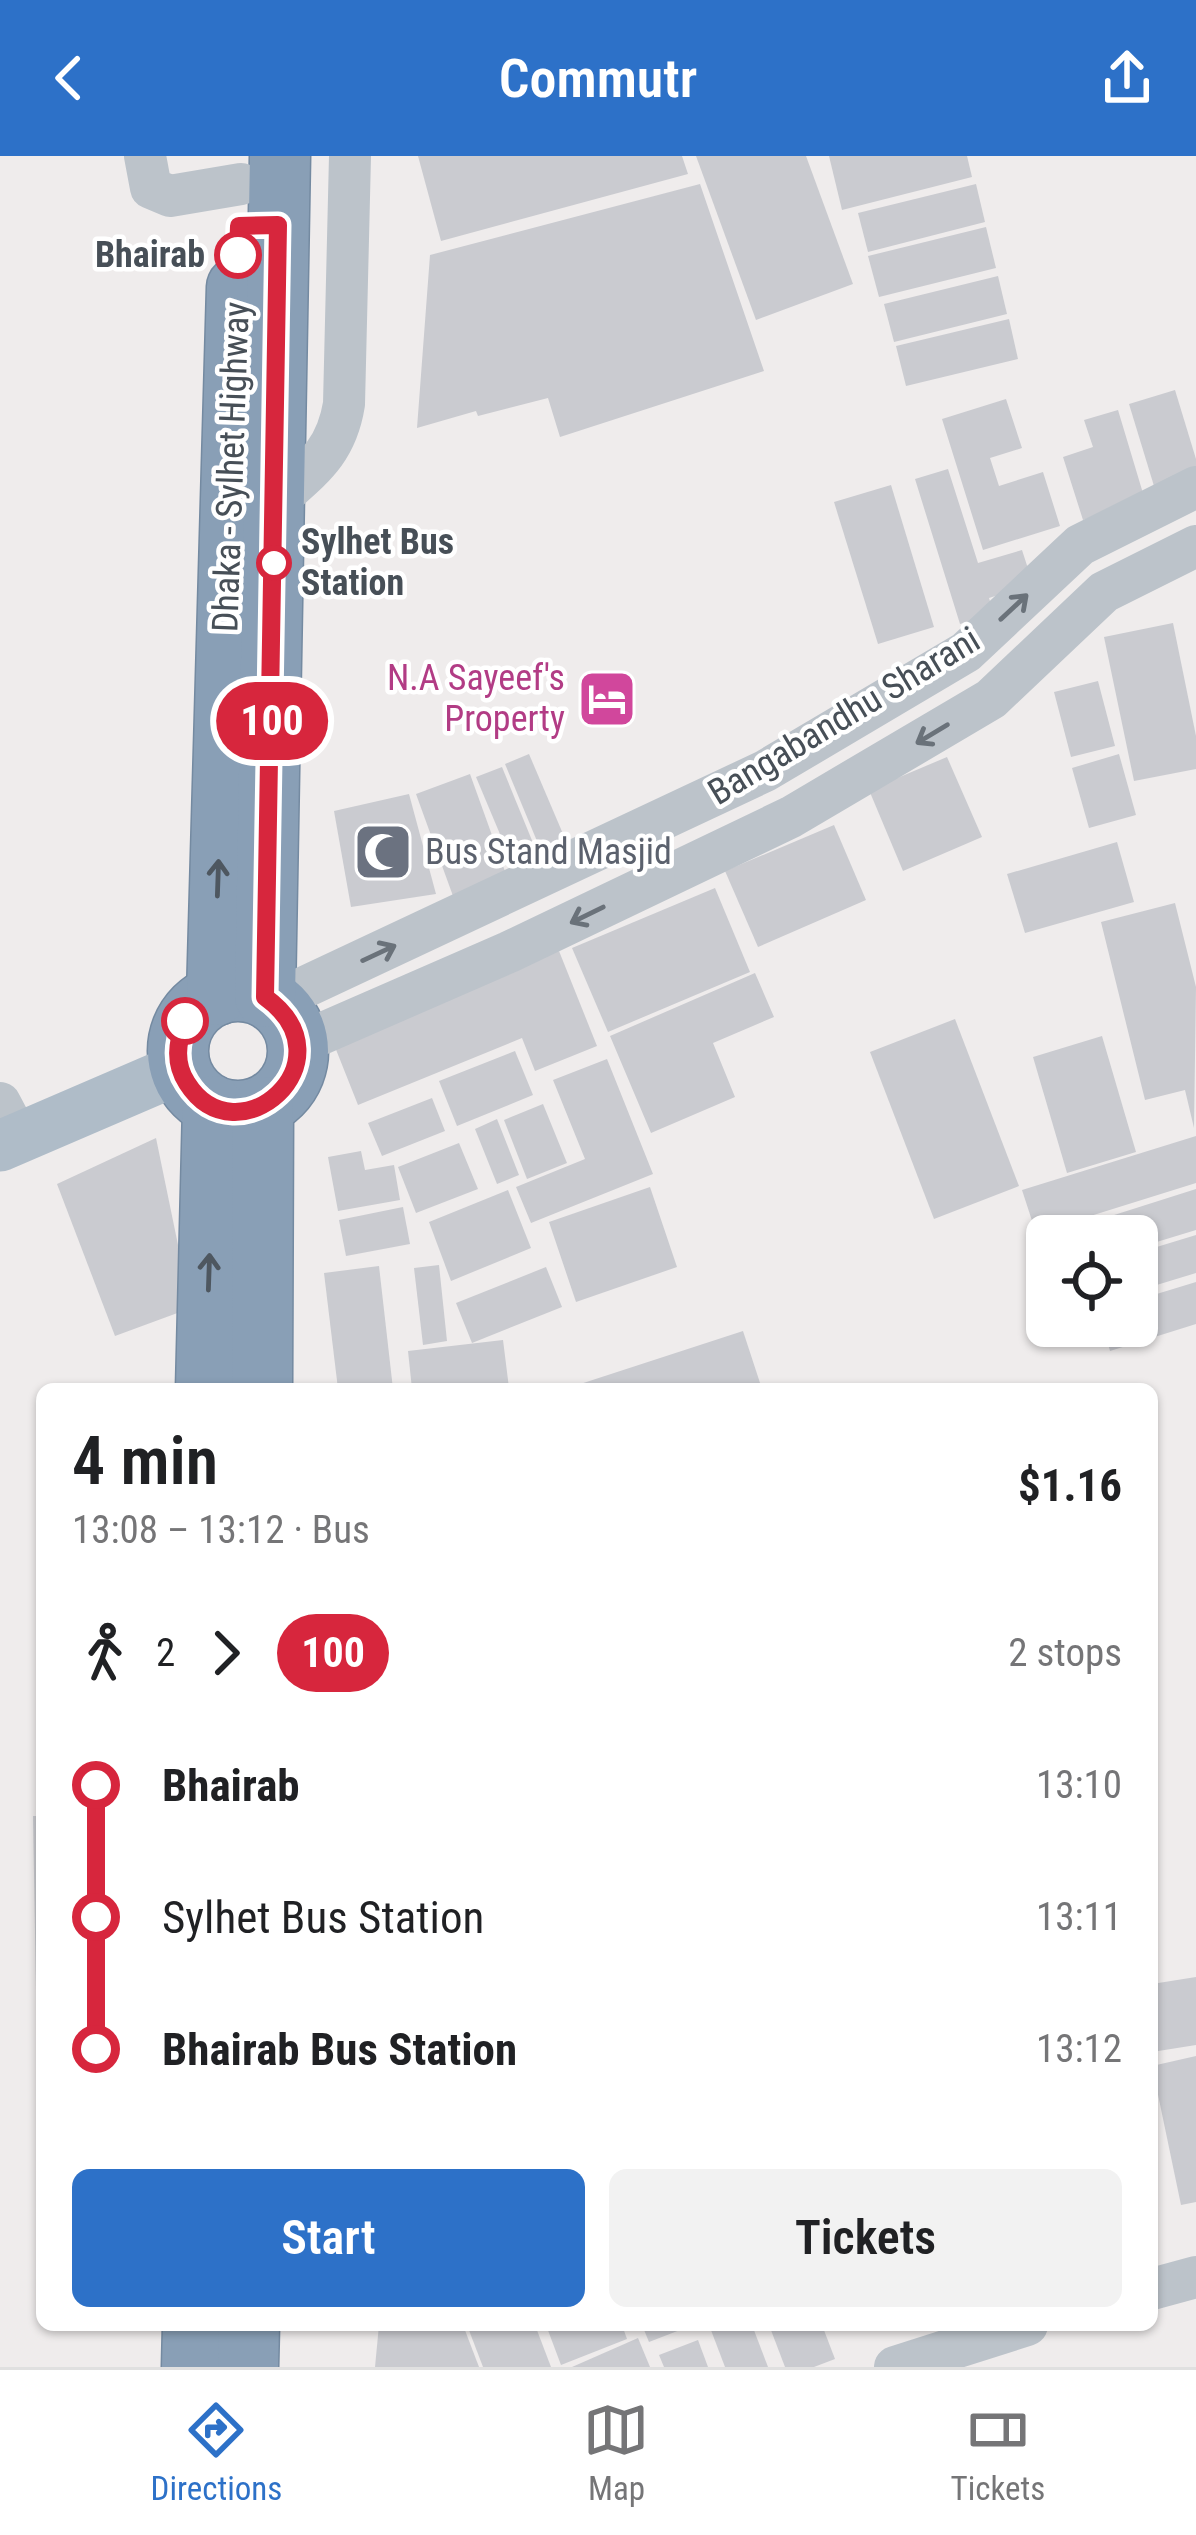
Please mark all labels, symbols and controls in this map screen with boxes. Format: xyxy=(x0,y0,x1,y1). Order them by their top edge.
icon: back xyxy=(36,45,102,111)
icon: share xyxy=(1094,45,1160,111)
text: Commutr xyxy=(499,47,697,110)
marker: Bhairab xyxy=(216,233,260,277)
place label: Bhairab xyxy=(95,234,205,276)
street label: Dhaka - Sylhet Highway xyxy=(204,301,258,633)
place label: Sylhet Bus Station xyxy=(301,521,454,604)
marker: Sylhet Bus Station xyxy=(258,547,290,579)
one-way arrow xyxy=(998,593,1028,622)
street label: Bangabandhu Sharani xyxy=(701,618,987,814)
place label: N.A Sayeef's Property xyxy=(387,657,565,740)
hotel icon: N.A Sayeef's Property xyxy=(576,668,638,730)
line badge: 100 xyxy=(203,682,341,760)
text: 100 xyxy=(240,696,304,745)
one-way arrow xyxy=(915,722,950,746)
mosque icon: Bus Stand Masjid xyxy=(352,821,414,883)
place label: Bus Stand Masjid xyxy=(425,831,672,873)
one-way arrow xyxy=(207,859,230,898)
one-way arrow xyxy=(570,905,606,927)
one-way arrow xyxy=(360,941,396,963)
unlabelled marker xyxy=(163,999,207,1043)
map controls xyxy=(1026,1215,1158,1347)
button: locate xyxy=(1026,1215,1158,1347)
one-way arrow xyxy=(197,1253,220,1292)
text: 4 min xyxy=(72,1423,218,1500)
text: $1.16 xyxy=(1018,1459,1122,1512)
text: 13:08 – 13:12 · Bus xyxy=(72,1507,370,1553)
icon: walk xyxy=(72,1620,138,1686)
icon: forward xyxy=(193,1620,259,1686)
text: 100 xyxy=(301,1628,365,1677)
text: 2 xyxy=(156,1630,175,1676)
text: 2 stops xyxy=(1008,1630,1122,1676)
text: Bhairab xyxy=(162,1759,300,1812)
text: 13:10 xyxy=(1036,1762,1122,1808)
text: Sylhet Bus Station xyxy=(162,1891,484,1944)
text: 13:11 xyxy=(1036,1894,1122,1940)
text: Bhairab Bus Station xyxy=(162,2023,517,2076)
text: 13:12 xyxy=(1036,2026,1122,2072)
button: Start xyxy=(72,2169,585,2307)
button: Tickets xyxy=(609,2169,1122,2307)
tab: Directions xyxy=(151,2397,282,2508)
tab: Map xyxy=(583,2397,649,2508)
tab: Tickets xyxy=(951,2397,1045,2508)

